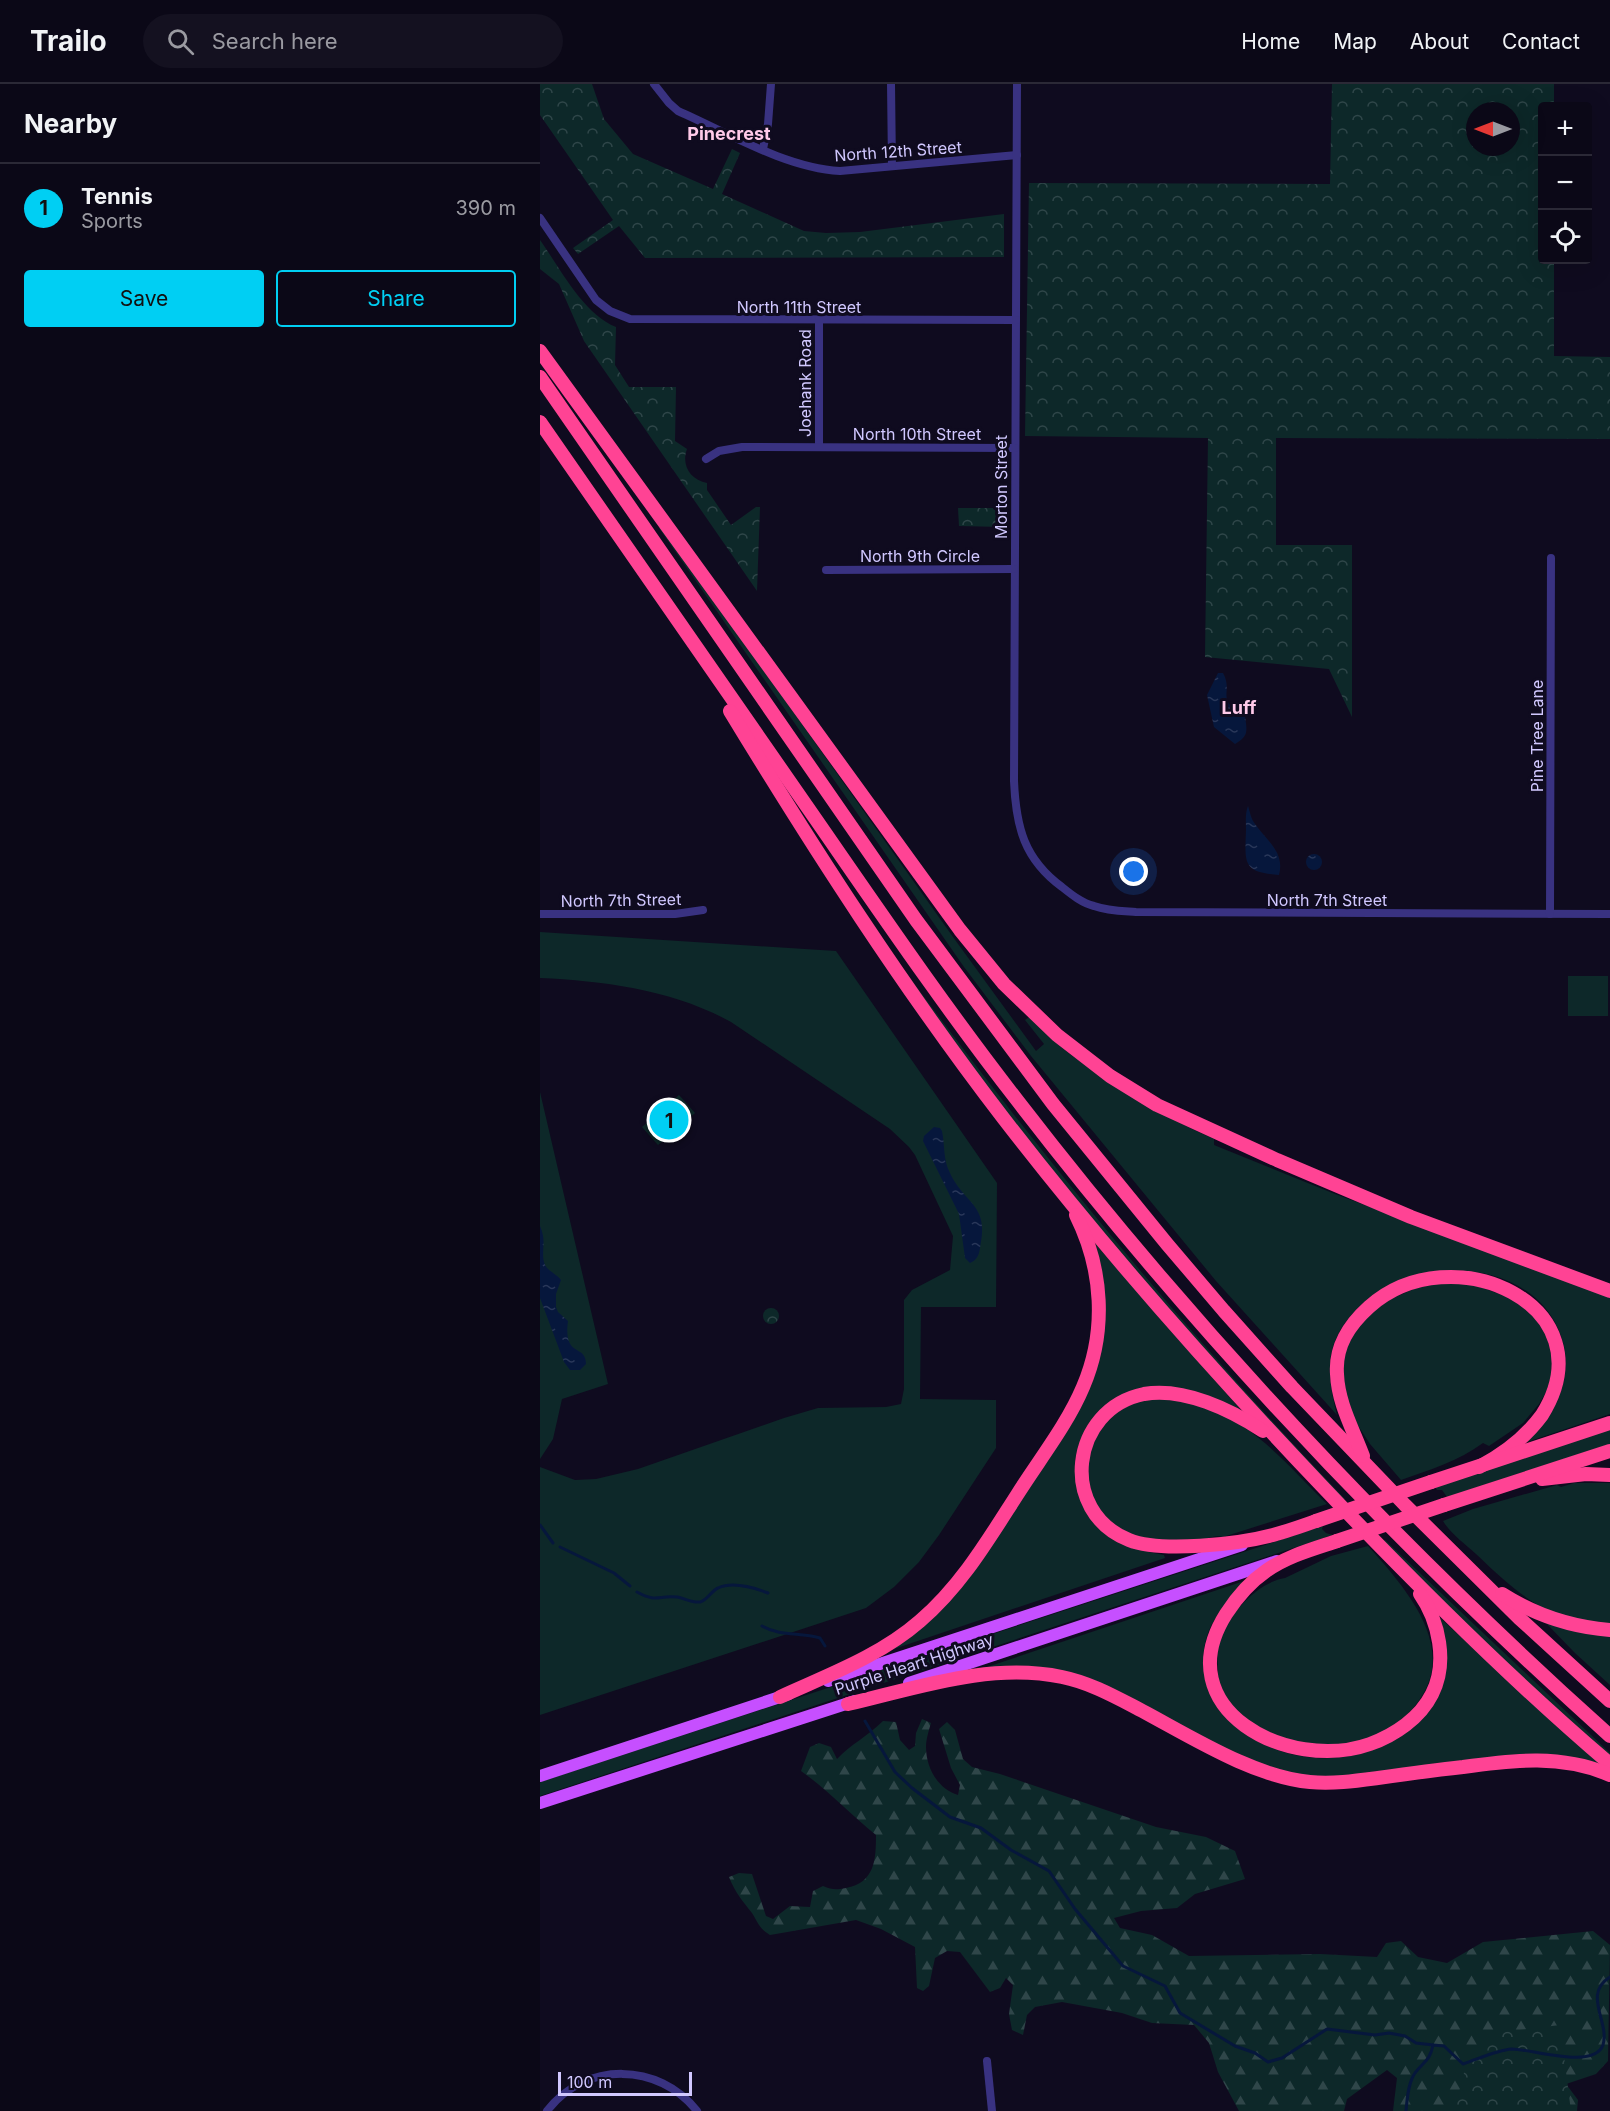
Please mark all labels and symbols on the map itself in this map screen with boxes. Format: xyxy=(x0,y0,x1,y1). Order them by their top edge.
north arrow xyxy=(1466,102,1520,156)
district label: Pinecrest xyxy=(687,123,771,144)
street label: North 12th Street xyxy=(834,137,962,165)
street label: North 11th Street xyxy=(737,297,861,317)
street label: Joehank Road xyxy=(795,329,815,437)
street label: North 10th Street xyxy=(853,424,981,444)
street label: Morton Street xyxy=(991,435,1011,539)
street label: North 9th Circle xyxy=(860,546,980,566)
street label: Pine Tree Lane xyxy=(1527,680,1547,792)
district label: Luff xyxy=(1222,697,1256,718)
your location xyxy=(1119,857,1148,886)
street label: North 7th Street xyxy=(561,889,681,911)
street label: North 7th Street xyxy=(1267,890,1387,910)
pin: 1 xyxy=(650,1098,688,1142)
street label: Purple Heart Highway xyxy=(832,1629,996,1699)
scale bar xyxy=(558,2069,692,2096)

